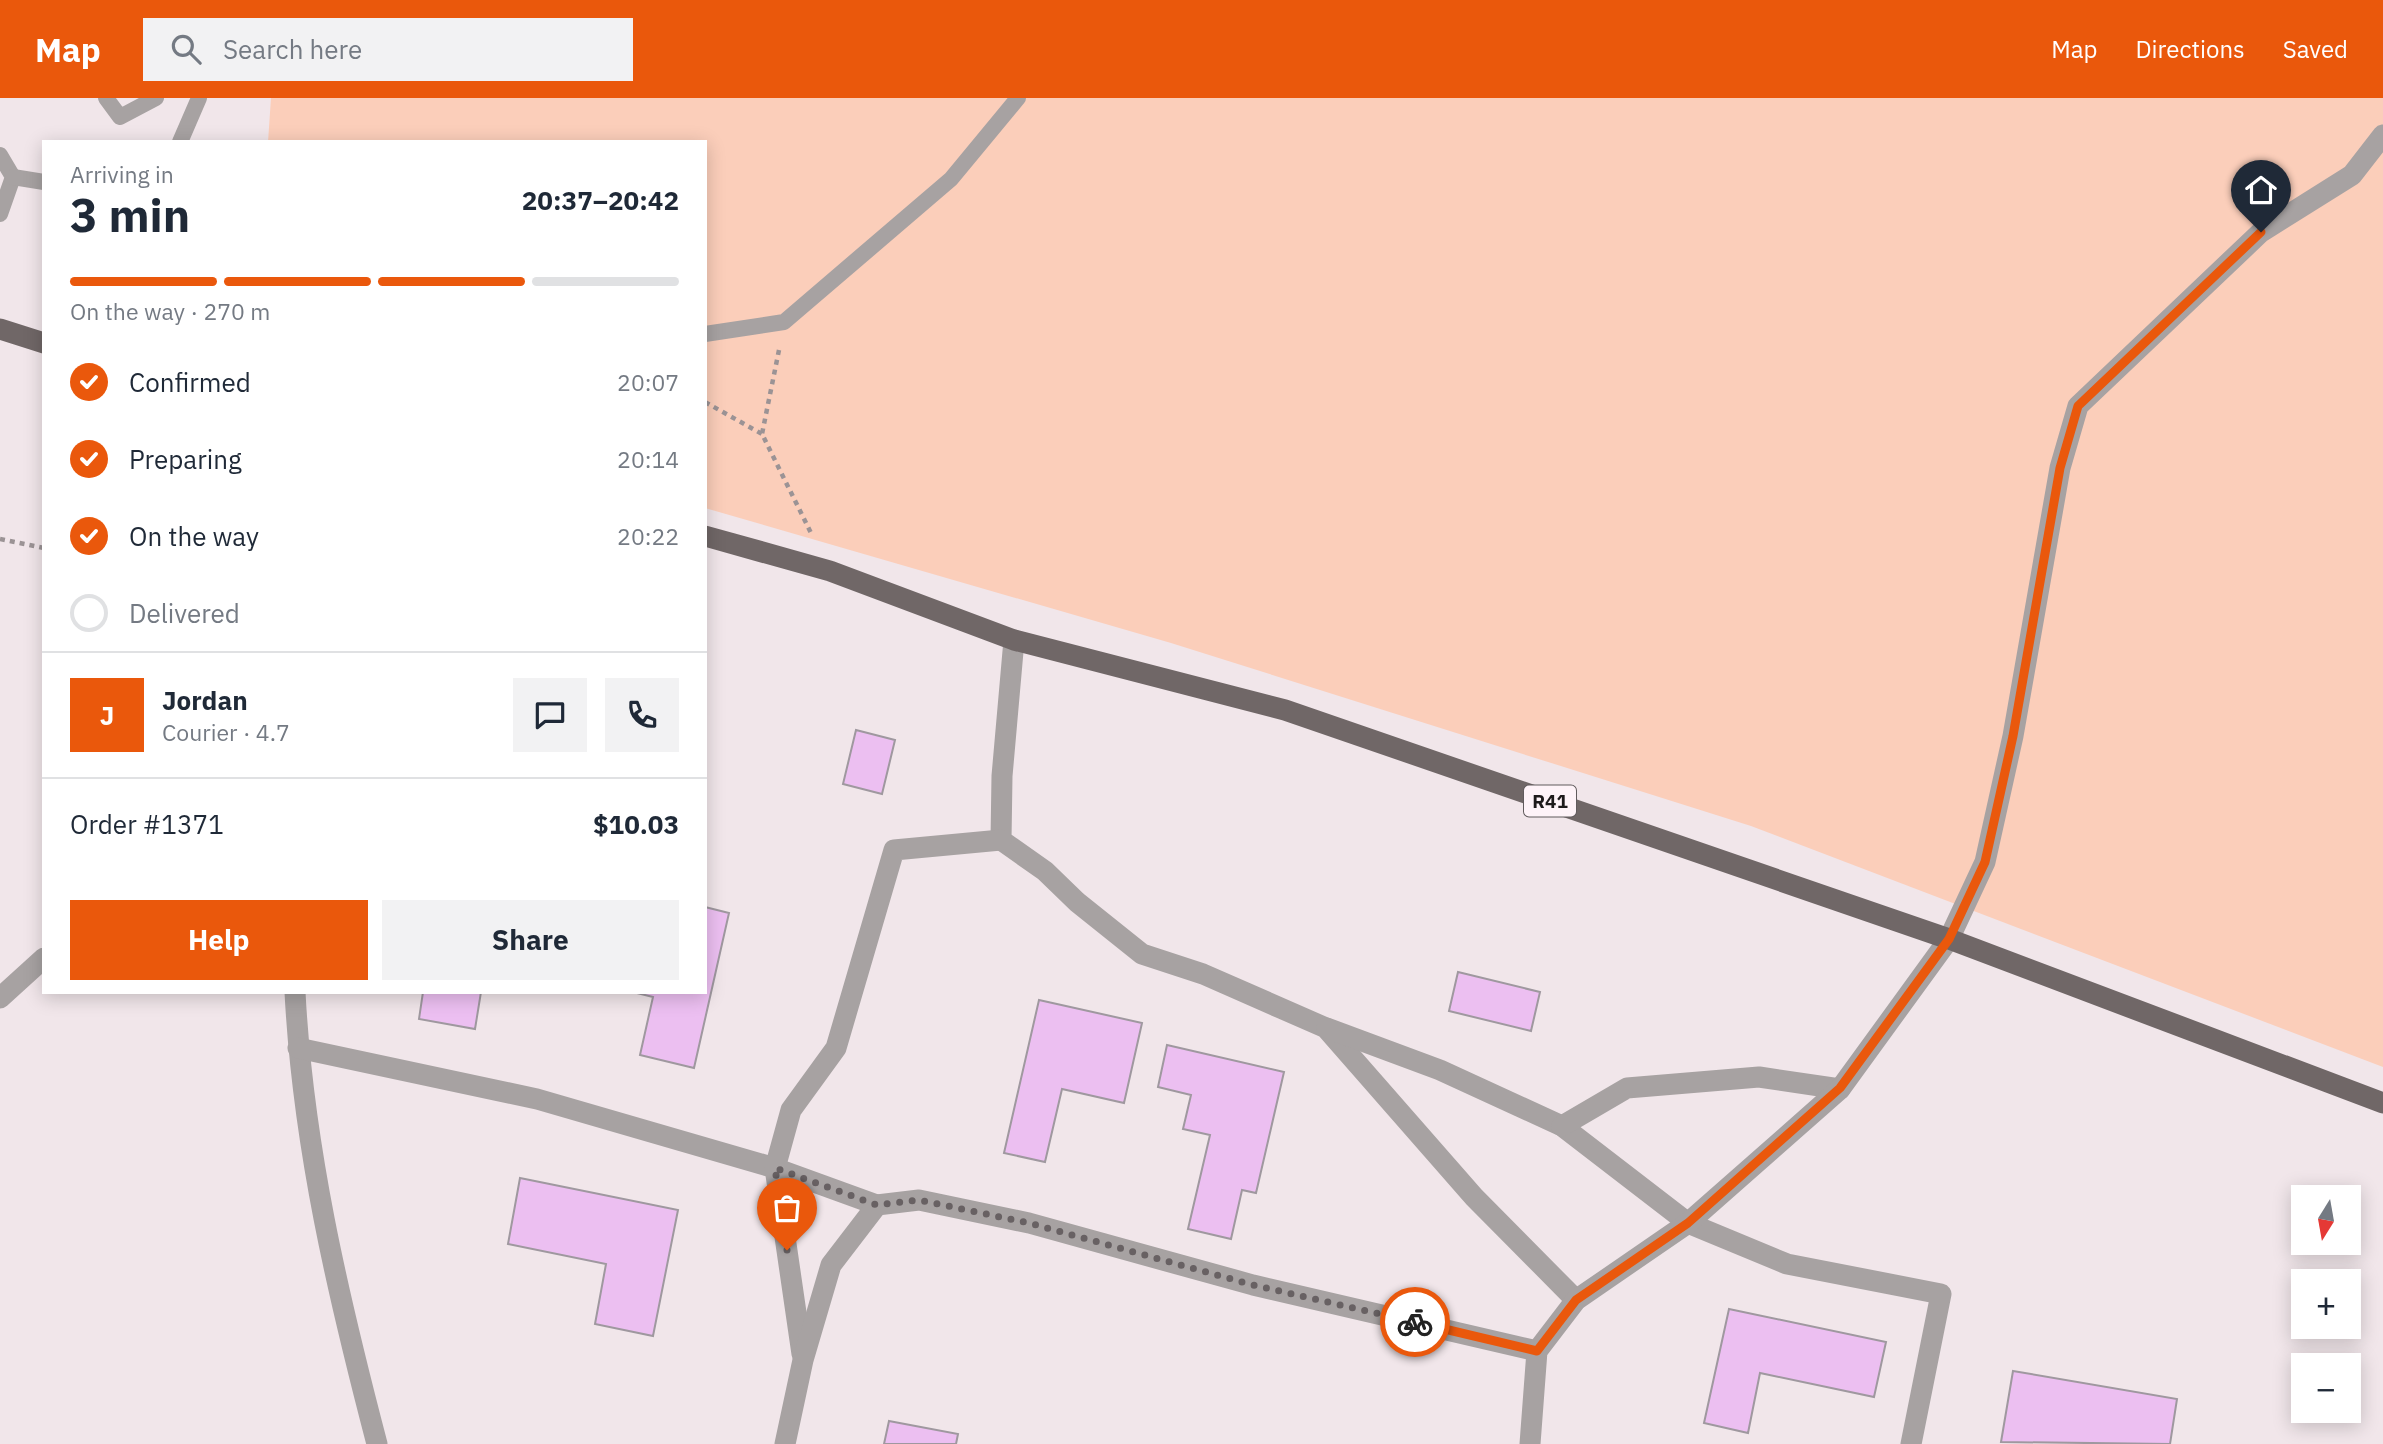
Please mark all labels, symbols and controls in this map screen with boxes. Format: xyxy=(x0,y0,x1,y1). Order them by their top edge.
search box xyxy=(143,18,633,81)
text: Map xyxy=(35,28,101,71)
icon: search xyxy=(167,30,205,68)
text: Search here xyxy=(223,32,362,66)
text: Map xyxy=(2051,33,2097,65)
text: Directions xyxy=(2135,33,2245,65)
text: Saved xyxy=(2283,33,2348,65)
text: Arriving in xyxy=(70,159,174,189)
pin xyxy=(2231,160,2291,232)
icon: home xyxy=(2242,171,2280,209)
text: 20:37–20:42 xyxy=(522,183,679,217)
text: 3 min xyxy=(70,185,190,245)
text: On the way · 270 m xyxy=(70,296,270,326)
icon: check xyxy=(70,363,108,401)
text: Confirmed xyxy=(129,365,251,399)
text: 20:07 xyxy=(617,367,679,397)
icon: check xyxy=(70,440,108,478)
text: Preparing xyxy=(129,442,242,476)
text: 20:14 xyxy=(617,444,679,474)
icon: check xyxy=(70,517,108,555)
text: On the way xyxy=(129,519,259,553)
text: 20:22 xyxy=(617,521,679,551)
text: Delivered xyxy=(129,596,240,630)
button: chat xyxy=(513,678,587,752)
button: phone xyxy=(605,678,679,752)
text: Jordan xyxy=(162,683,248,717)
text: J xyxy=(100,698,114,732)
text: Courier · 4.7 xyxy=(162,717,290,747)
road number: R41 xyxy=(1524,786,1576,816)
text: Order #1371 xyxy=(70,807,224,841)
text: $10.03 xyxy=(593,807,679,841)
button: Help xyxy=(70,900,368,980)
button: Share xyxy=(382,900,679,980)
pin xyxy=(757,1178,817,1250)
north arrow xyxy=(2291,1185,2361,1255)
map controls xyxy=(2291,1185,2361,1423)
icon: bag xyxy=(768,1189,806,1227)
button: + xyxy=(2291,1269,2361,1339)
courier xyxy=(1380,1287,1450,1357)
icon: bike xyxy=(1396,1303,1434,1341)
button: − xyxy=(2291,1353,2361,1423)

